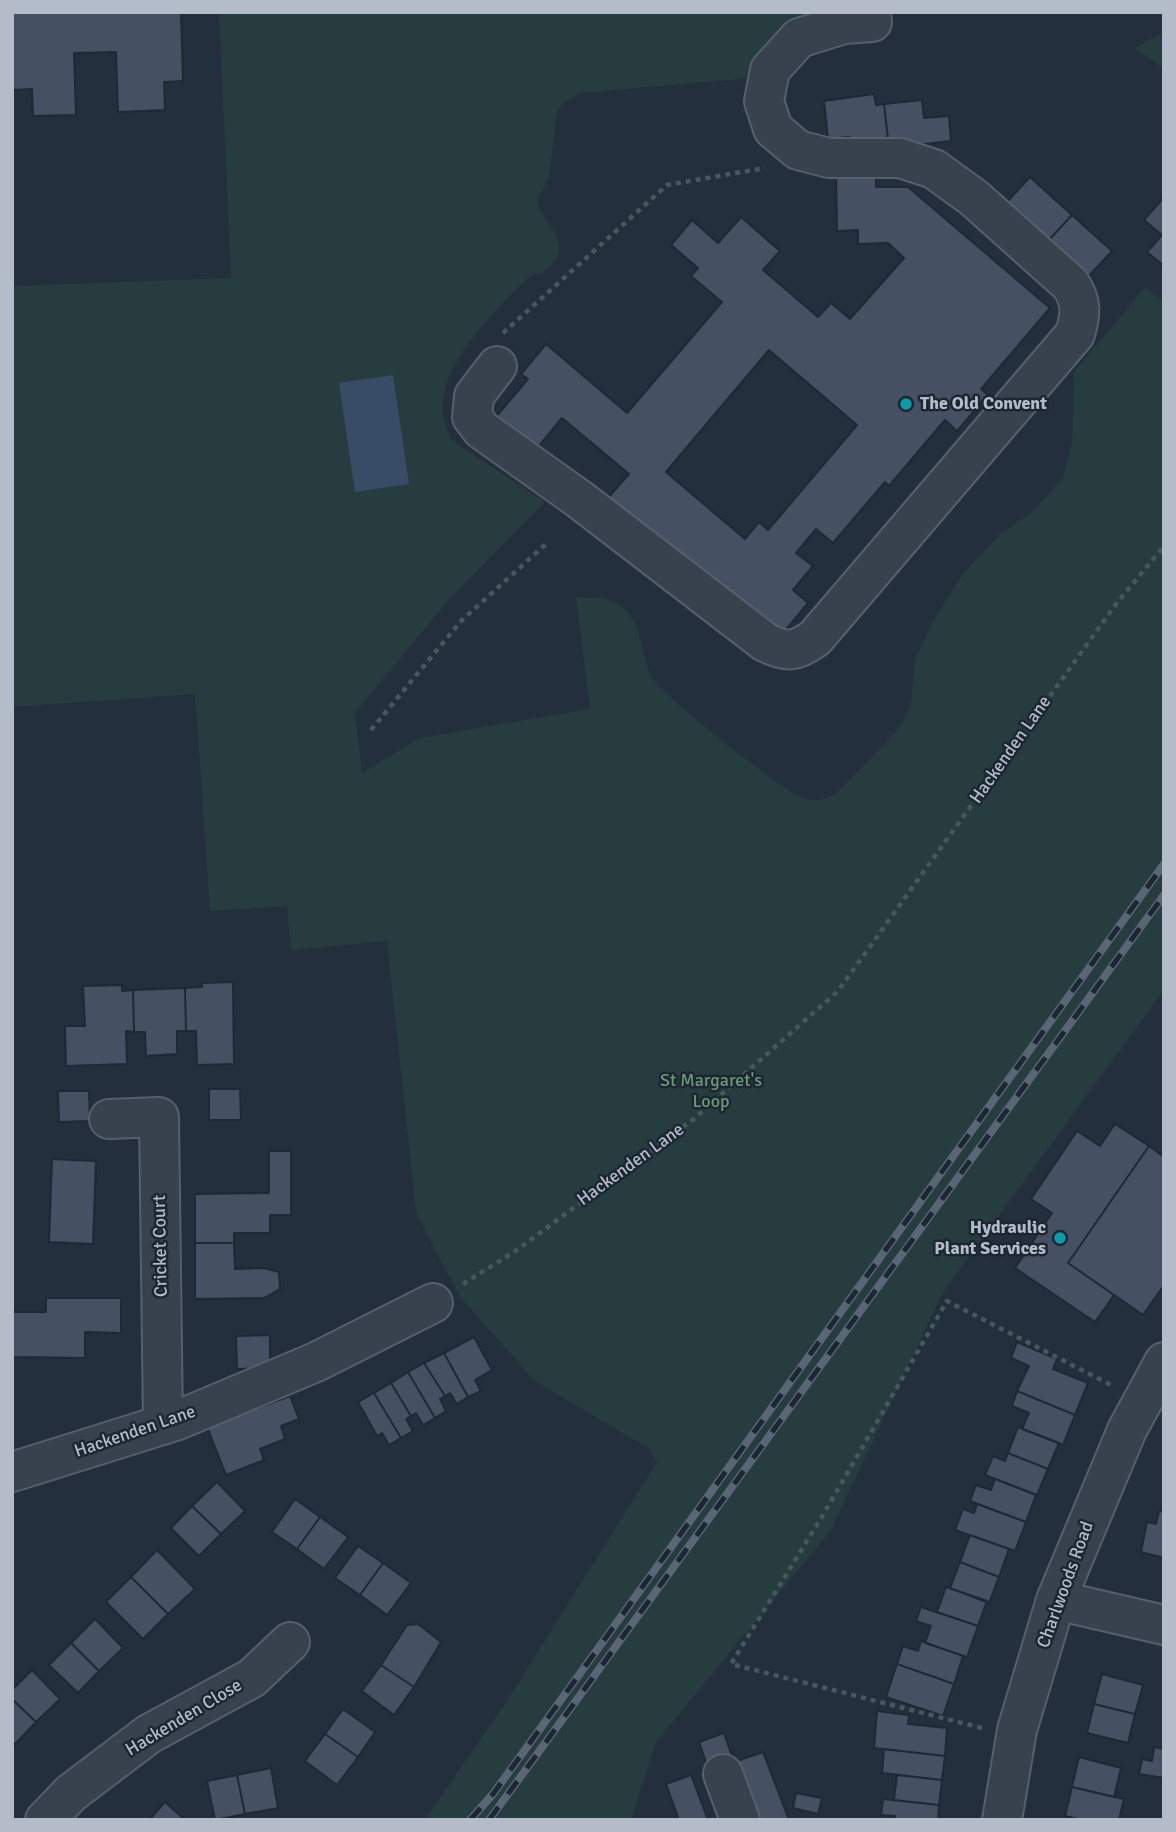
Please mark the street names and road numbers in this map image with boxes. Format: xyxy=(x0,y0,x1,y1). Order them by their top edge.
street label: Hackenden Lane xyxy=(966,692,1056,808)
street label: Hackenden Lane xyxy=(573,1119,689,1211)
street label: Cricket Court xyxy=(149,1195,173,1297)
street label: Hackenden Lane xyxy=(72,1401,198,1463)
street label: Charlwoods Road xyxy=(1033,1519,1099,1651)
street label: Hackenden Close xyxy=(122,1675,246,1761)

